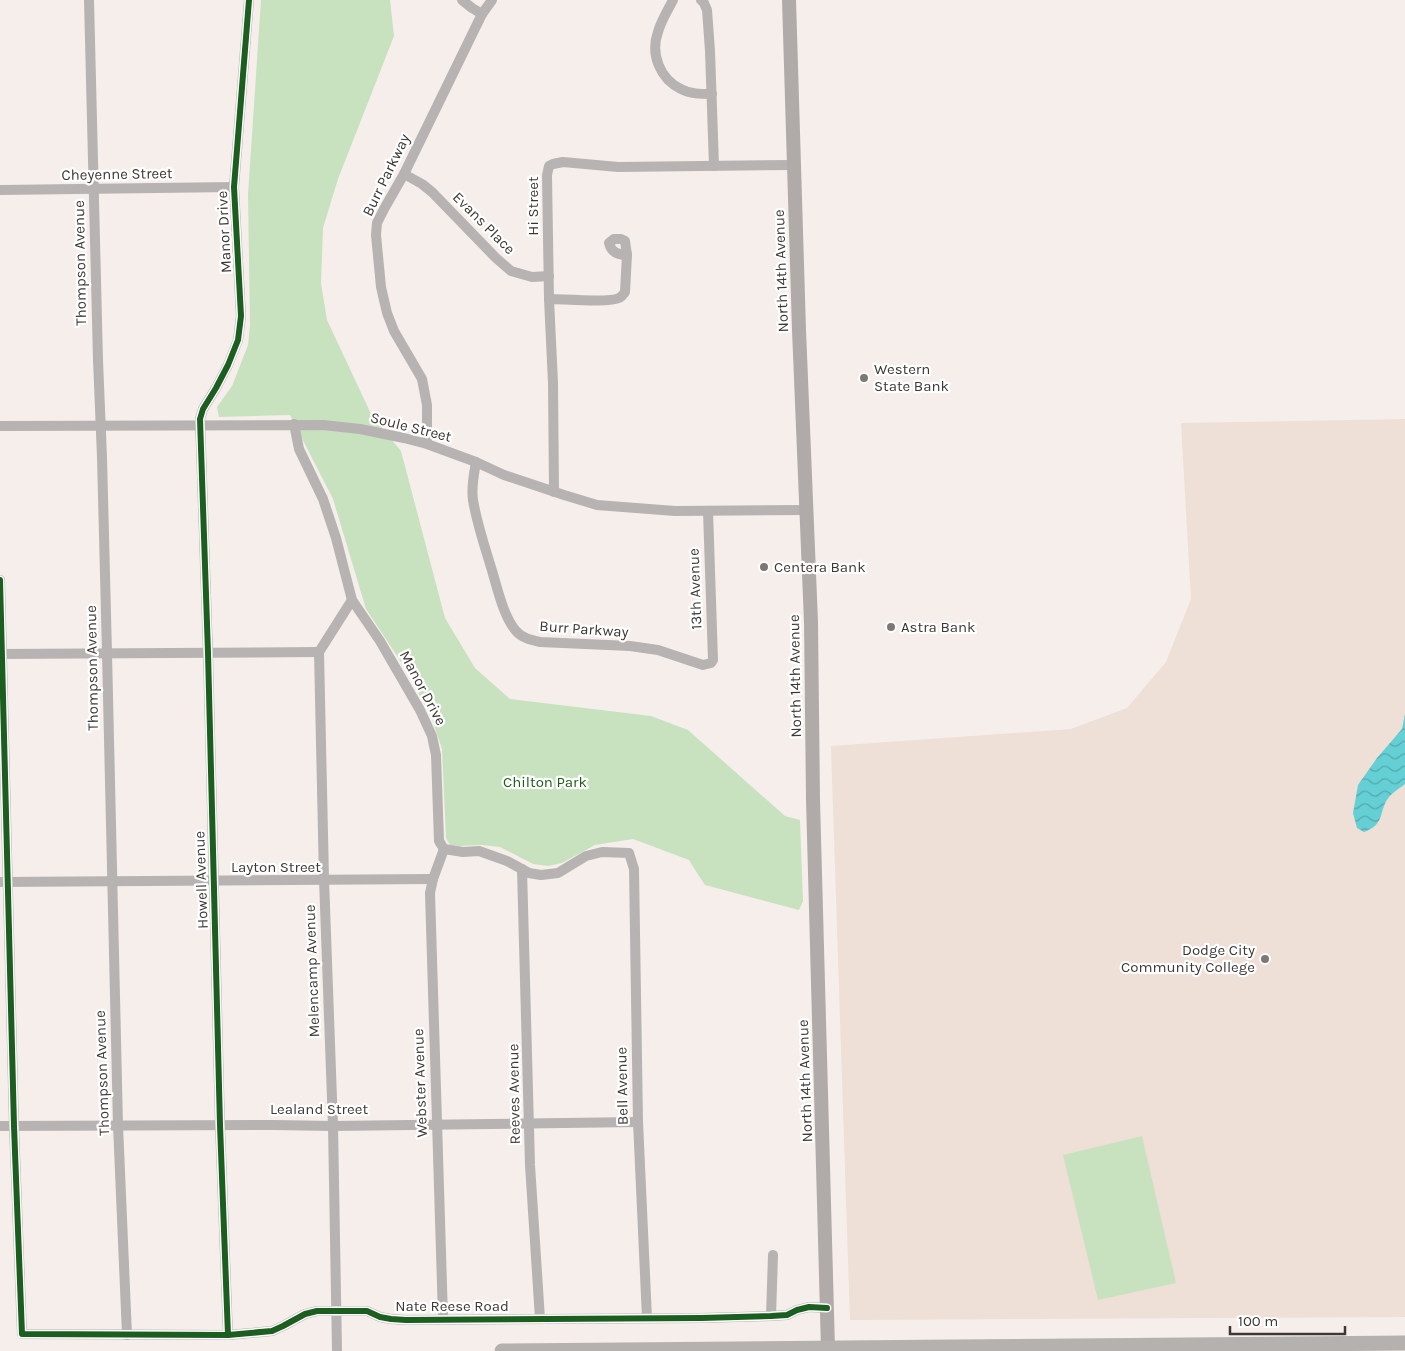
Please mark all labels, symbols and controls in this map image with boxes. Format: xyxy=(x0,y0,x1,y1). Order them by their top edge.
street label: Burr Parkway xyxy=(358,131,414,219)
street label: Cheyenne Street xyxy=(61,164,173,184)
street label: Hi Street xyxy=(524,176,542,236)
street label: Evans Place xyxy=(449,188,519,258)
street label: Manor Drive xyxy=(213,190,235,274)
street label: Thompson Avenue xyxy=(70,200,90,326)
street label: North 14th Avenue xyxy=(770,209,792,333)
place label: Western State Bank xyxy=(874,360,949,395)
marker: Western State Bank xyxy=(858,372,870,384)
street label: Soule Street xyxy=(369,408,454,446)
street label: 13th Avenue xyxy=(685,548,705,630)
place label: Centera Bank xyxy=(774,558,866,576)
marker: Centera Bank xyxy=(758,561,770,573)
street label: Thompson Avenue xyxy=(82,605,102,731)
street label: North 14th Avenue xyxy=(785,614,805,738)
street label: Burr Parkway xyxy=(539,617,629,641)
place label: Astra Bank xyxy=(901,618,975,636)
marker: Astra Bank xyxy=(885,621,897,633)
street label: Manor Drive xyxy=(396,647,450,729)
park label: Chilton Park xyxy=(503,773,587,791)
street label: Howell Avenue xyxy=(190,831,212,929)
street label: Layton Street xyxy=(231,858,321,876)
street label: Melencamp Avenue xyxy=(301,904,323,1038)
place label: Dodge City Community College xyxy=(1121,941,1255,976)
marker: Dodge City Community College xyxy=(1259,953,1271,965)
street label: Thompson Avenue xyxy=(91,1010,113,1136)
street label: North 14th Avenue xyxy=(794,1019,816,1143)
street label: Webster Avenue xyxy=(409,1028,431,1138)
street label: Reeves Avenue xyxy=(504,1044,524,1144)
street label: Bell Avenue xyxy=(612,1047,632,1125)
street label: Lealand Street xyxy=(270,1100,368,1118)
street label: Nate Reese Road xyxy=(395,1297,509,1315)
scale bar xyxy=(1230,1304,1345,1336)
text: 100 m xyxy=(1238,1312,1278,1330)

